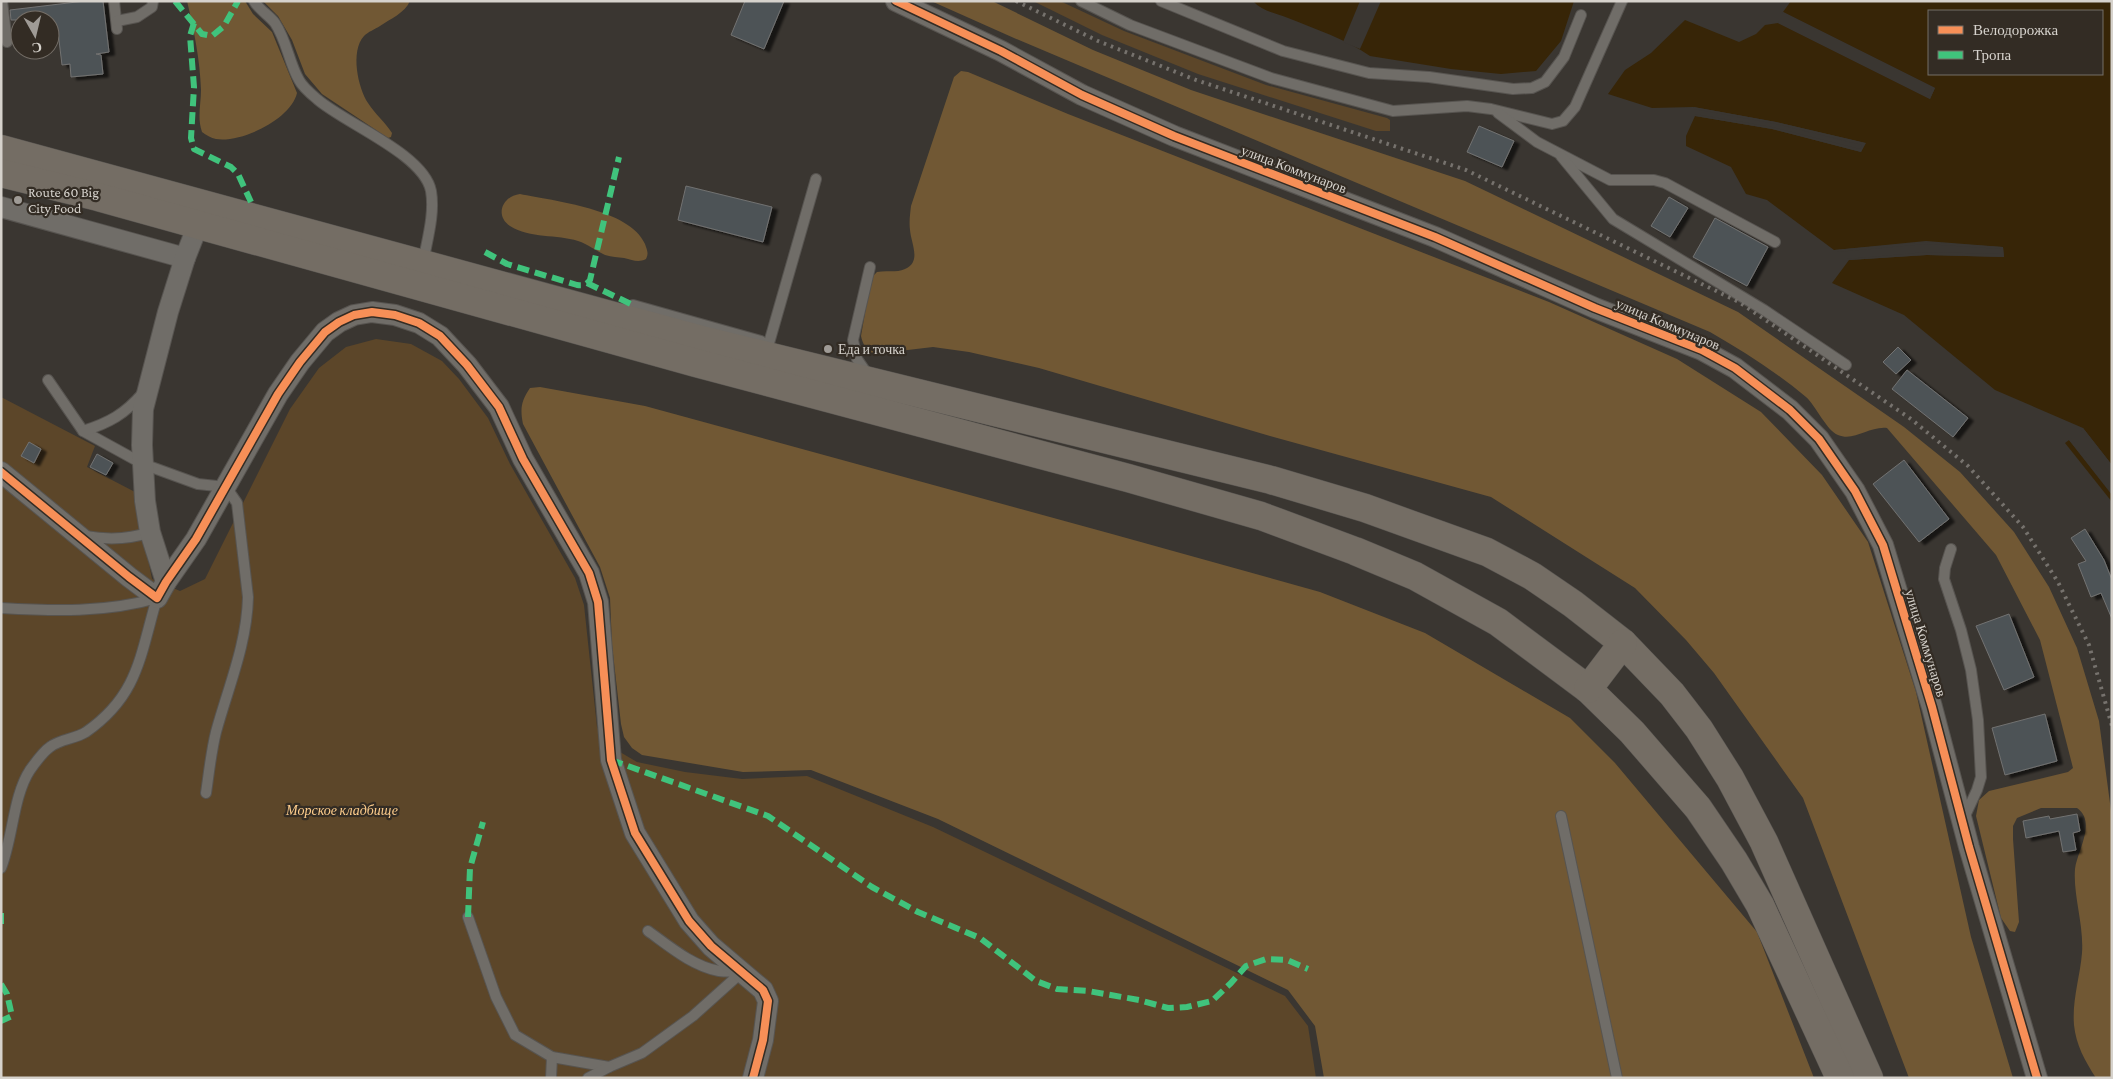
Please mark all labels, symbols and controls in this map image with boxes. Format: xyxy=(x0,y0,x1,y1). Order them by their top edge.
north arrow xyxy=(10,10,60,60)
legend xyxy=(1928,10,2103,75)
text: Велодорожка xyxy=(1973,22,2058,38)
text: С xyxy=(31,39,43,57)
text: Тропа xyxy=(1973,47,2012,63)
street label: улица Коммунаров xyxy=(1239,142,1349,197)
place label: Route 60 Big City Food xyxy=(28,184,99,216)
marker: Route 60 Big City Food xyxy=(12,194,24,206)
street label: улица Коммунаров xyxy=(1614,295,1723,353)
place label: Еда и точка xyxy=(838,341,906,357)
marker: Еда и точка xyxy=(822,343,834,355)
street label: улица Коммунаров xyxy=(1902,587,1950,699)
park label: Морское кладбище xyxy=(285,802,398,818)

